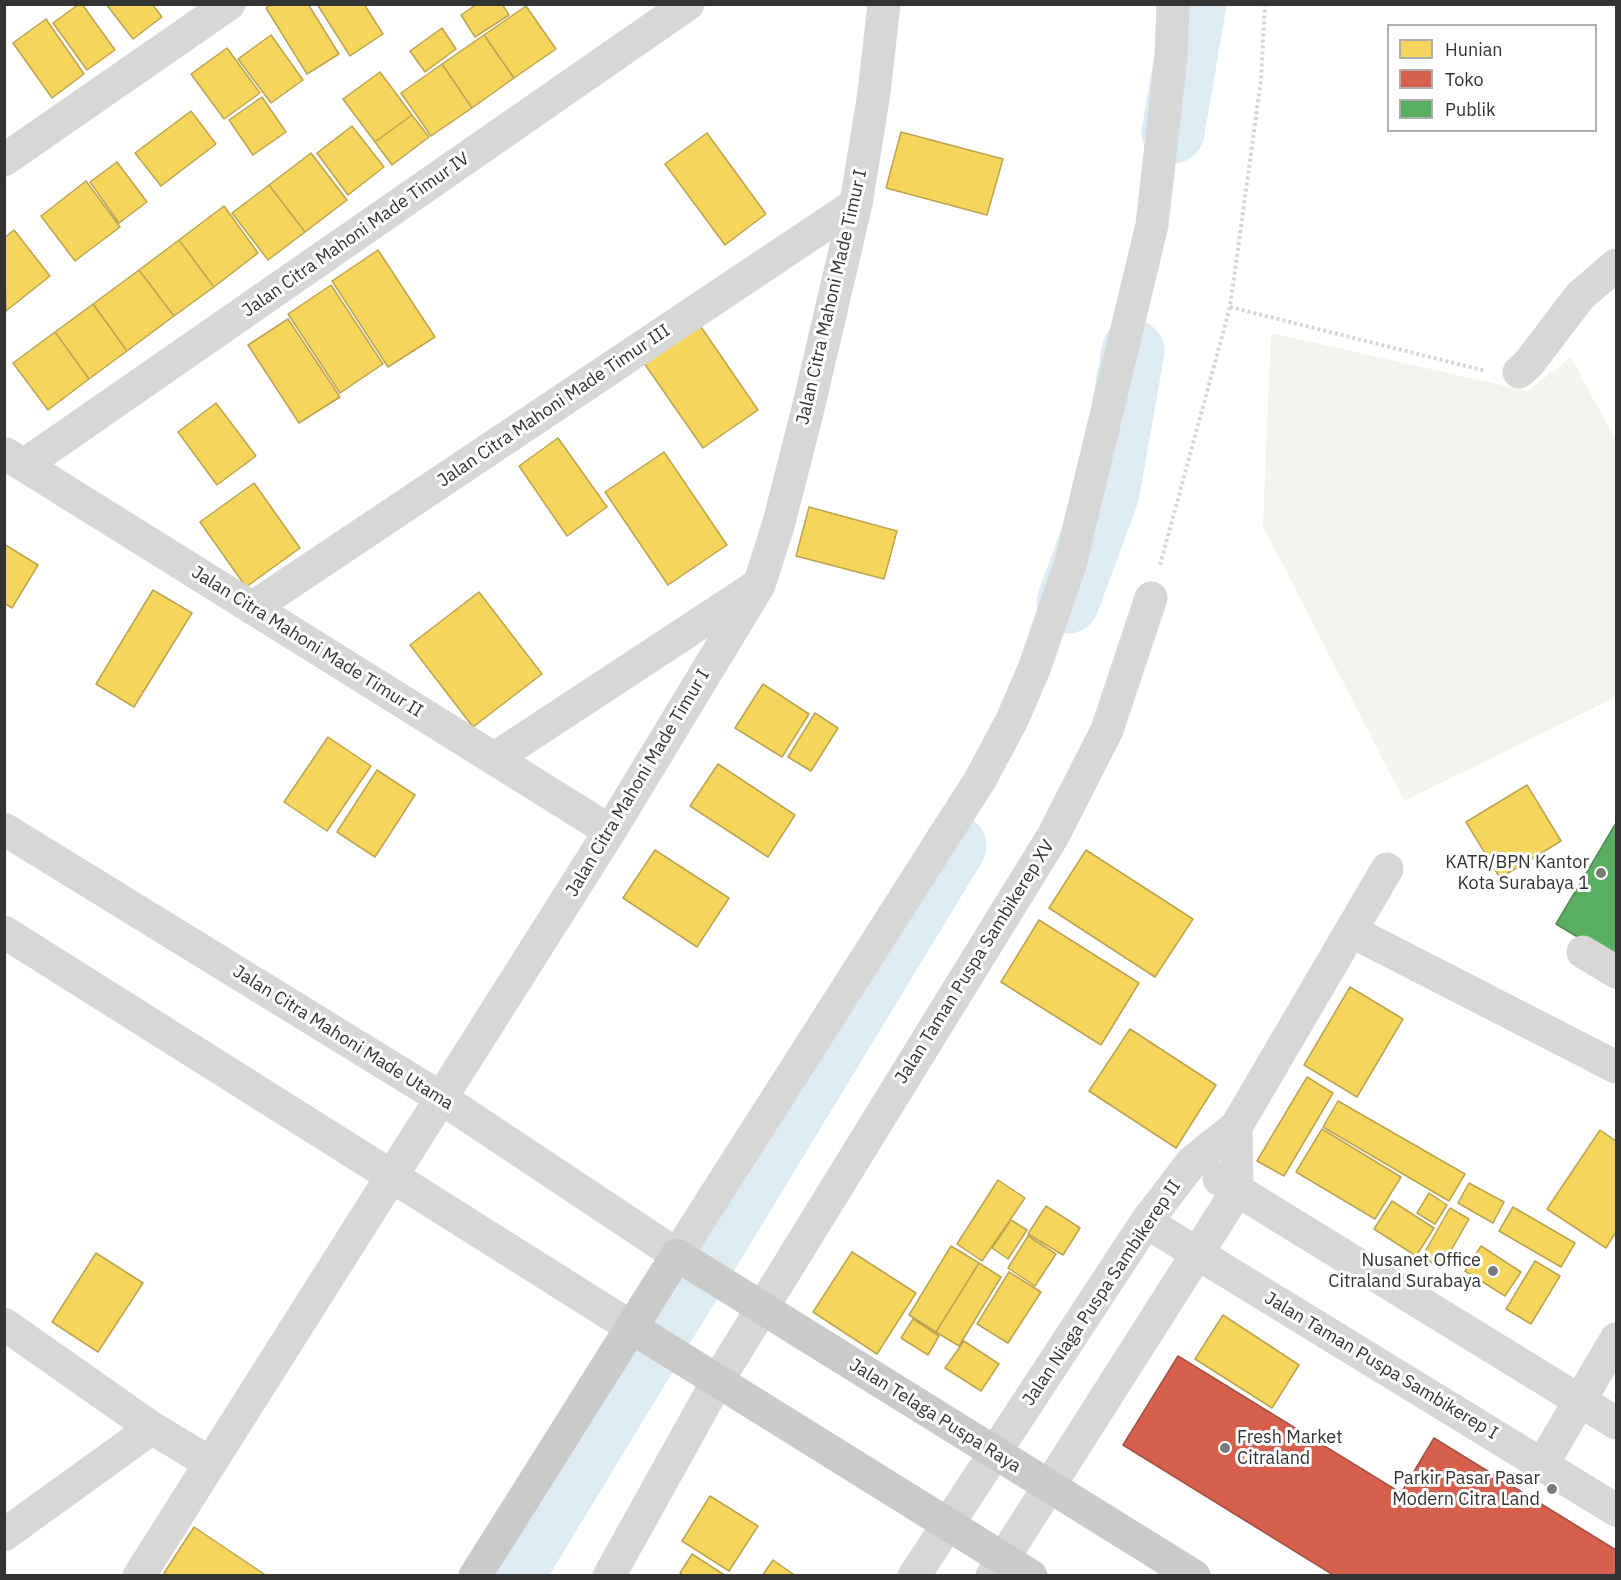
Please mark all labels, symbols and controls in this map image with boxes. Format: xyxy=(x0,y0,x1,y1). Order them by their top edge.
legend xyxy=(1387,24,1597,132)
text: Hunian xyxy=(1445,38,1503,61)
text: Toko xyxy=(1445,68,1483,91)
text: Publik xyxy=(1445,98,1495,121)
street label: Jalan Citra Mahoni Made Timur IV xyxy=(238,148,474,322)
street label: Jalan Citra Mahoni Made Timur I xyxy=(792,167,872,427)
street label: Jalan Citra Mahoni Made Timur III xyxy=(434,320,674,492)
street label: Jalan Citra Mahoni Made Timur II xyxy=(187,562,427,722)
street label: Jalan Citra Mahoni Made Timur I xyxy=(561,665,715,901)
street label: Jalan Taman Puspa Sambikerep XV xyxy=(891,836,1059,1088)
place label: KATR/BPN Kantor Kota Surabaya 1 xyxy=(1445,852,1589,894)
marker: KATR/BPN Kantor Kota Surabaya 1 xyxy=(1594,866,1608,880)
street label: Jalan Citra Mahoni Made Utama xyxy=(229,961,457,1115)
street label: Jalan Niaga Puspa Sambikerep II xyxy=(1018,1176,1186,1410)
place label: Nusanet Office Citraland Surabaya xyxy=(1328,1250,1481,1292)
marker: Nusanet Office Citraland Surabaya xyxy=(1486,1264,1500,1278)
street label: Jalan Taman Puspa Sambikerep I xyxy=(1260,1288,1502,1444)
street label: Jalan Telaga Puspa Raya xyxy=(845,1354,1025,1478)
place label: Fresh Market Citraland xyxy=(1237,1427,1343,1470)
marker: Fresh Market Citraland xyxy=(1218,1441,1232,1455)
place label: Parkir Pasar Pasar Modern Citra Land xyxy=(1392,1468,1540,1510)
marker: Parkir Pasar Pasar Modern Citra Land xyxy=(1545,1482,1559,1496)

